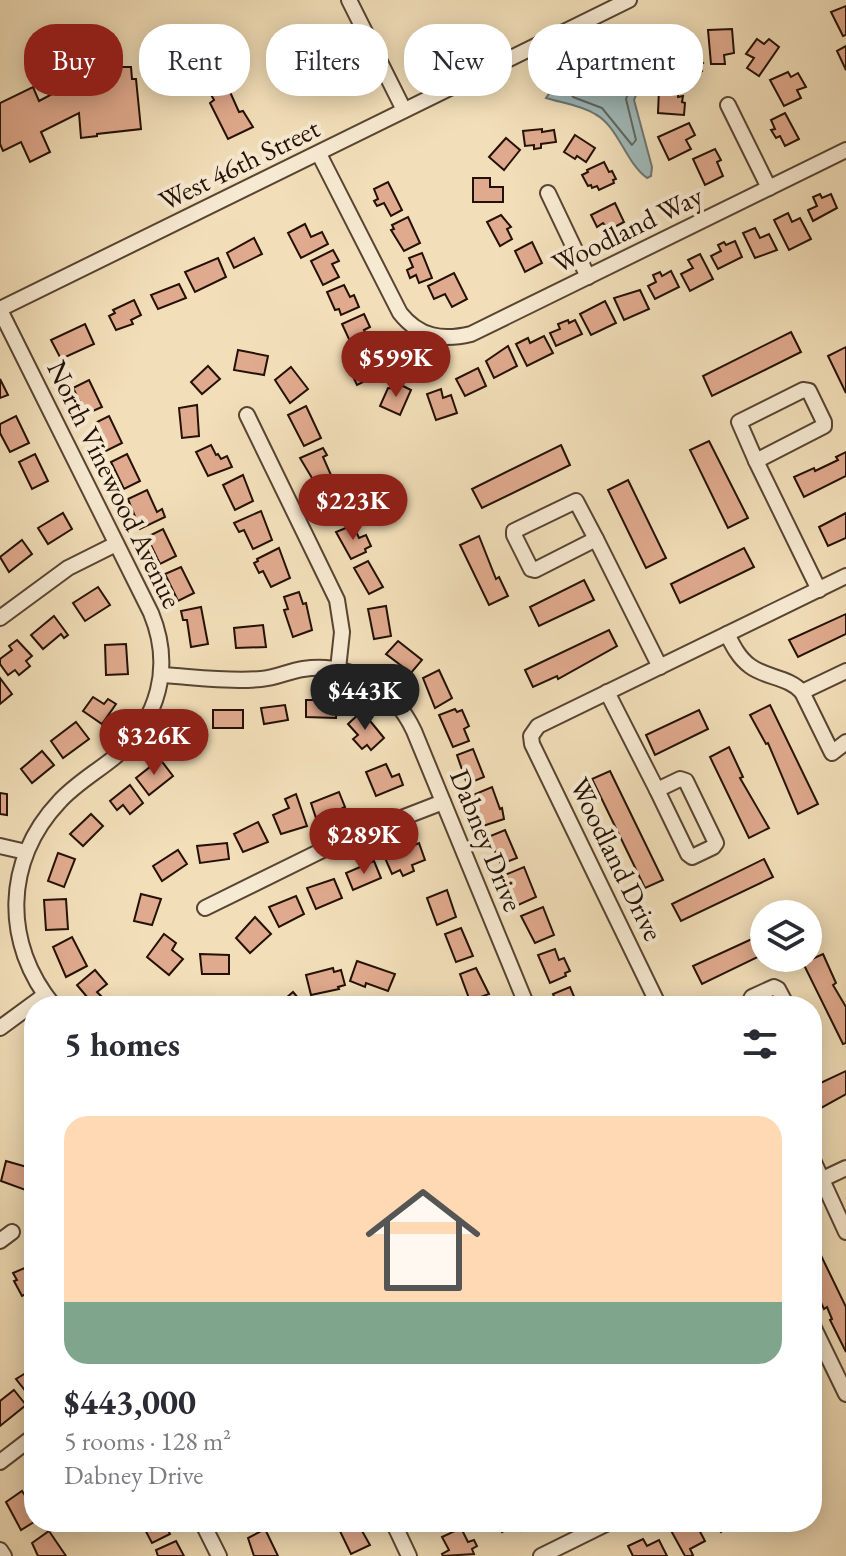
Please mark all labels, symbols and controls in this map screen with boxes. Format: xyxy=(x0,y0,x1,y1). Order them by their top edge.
chip: Buy xyxy=(24,24,123,96)
chip: Rent xyxy=(139,24,250,96)
chip: Filters xyxy=(266,24,388,96)
chip: New xyxy=(404,24,512,96)
chip: Apartment xyxy=(528,24,703,96)
street label: West 46th Street xyxy=(153,110,325,218)
street label: Woodland Way xyxy=(546,177,709,281)
pin: $599K xyxy=(340,331,452,399)
text: $599K xyxy=(359,340,433,374)
street label: North Vinewood Avenue xyxy=(39,354,191,614)
pin: $223K xyxy=(297,474,409,542)
text: $223K xyxy=(316,483,390,517)
pin: $443K xyxy=(309,664,421,732)
text: $443K xyxy=(328,673,402,707)
pin: $326K xyxy=(98,709,210,777)
text: $326K xyxy=(117,718,191,752)
street label: Dabney Drive xyxy=(442,764,532,916)
street label: Woodland Drive xyxy=(562,772,672,946)
pin: $289K xyxy=(308,808,420,876)
text: $289K xyxy=(327,817,401,851)
map controls xyxy=(750,900,822,972)
button: layers xyxy=(750,900,822,972)
text: 5 homes xyxy=(64,1022,180,1066)
icon: filters xyxy=(738,1022,782,1066)
icon: home xyxy=(351,1168,495,1312)
text: $443,000 xyxy=(64,1380,196,1424)
text: 5 rooms · 128 m² xyxy=(64,1424,231,1458)
text: Dabney Drive xyxy=(64,1458,203,1492)

